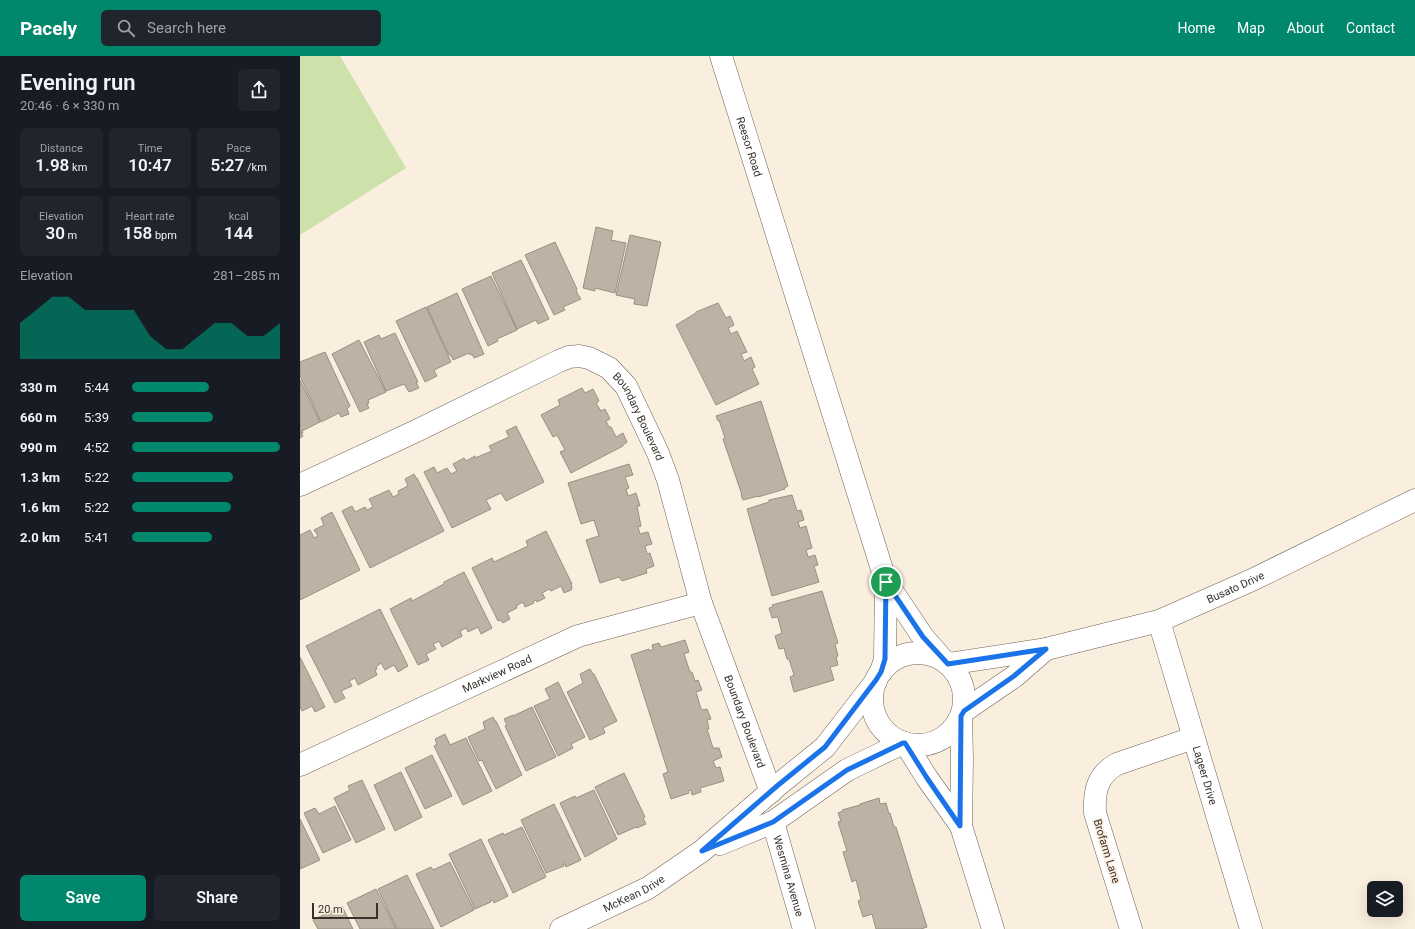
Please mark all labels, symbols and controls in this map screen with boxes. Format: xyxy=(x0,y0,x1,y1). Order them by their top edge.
search box xyxy=(101,10,381,46)
text: Pacely xyxy=(20,17,77,40)
icon: search xyxy=(115,17,137,39)
text: Search here xyxy=(147,19,226,37)
text: Home xyxy=(1177,20,1215,36)
text: Map xyxy=(1237,20,1265,36)
text: About xyxy=(1287,20,1324,36)
text: Contact xyxy=(1346,20,1395,36)
button: share xyxy=(238,69,280,111)
text: Evening run xyxy=(20,70,136,95)
text: 20:46 · 6 × 330 m xyxy=(20,98,119,113)
street label: Reesor Road xyxy=(733,115,764,178)
text: Distance xyxy=(40,142,83,155)
text: Time xyxy=(138,142,162,155)
text: Pace xyxy=(226,142,251,155)
text: 1.98 xyxy=(35,155,69,175)
text: 10:47 xyxy=(128,155,172,175)
text: 5:27 xyxy=(211,155,244,175)
text: km xyxy=(69,161,87,174)
text: /km xyxy=(244,161,267,174)
text: Elevation xyxy=(39,210,84,223)
text: Heart rate xyxy=(126,210,174,223)
text: kcal xyxy=(229,210,249,223)
text: 30 xyxy=(45,223,65,243)
text: 158 xyxy=(123,223,152,243)
text: 144 xyxy=(224,223,253,243)
text: m xyxy=(65,229,77,242)
text: bpm xyxy=(152,229,177,242)
text: Elevation xyxy=(20,268,73,283)
text: 281–285 m xyxy=(213,268,280,283)
street label: Boundary Boulevard xyxy=(610,370,666,462)
text: 330 m xyxy=(20,380,57,395)
text: 5:44 xyxy=(84,380,109,395)
text: 660 m xyxy=(20,410,57,425)
text: 5:39 xyxy=(84,410,109,425)
text: 990 m xyxy=(20,440,57,455)
text: 4:52 xyxy=(84,440,109,455)
text: 1.3 km xyxy=(20,470,60,485)
text: 5:22 xyxy=(84,470,109,485)
text: 1.6 km xyxy=(20,500,60,515)
text: 5:22 xyxy=(84,500,109,515)
text: 2.0 km xyxy=(20,530,60,545)
text: 5:41 xyxy=(84,530,109,545)
pin xyxy=(869,565,903,599)
street label: Busato Drive xyxy=(1205,569,1267,606)
icon: arrive xyxy=(875,571,897,593)
street label: Markview Road xyxy=(460,652,534,696)
street label: Boundary Boulevard xyxy=(721,673,768,770)
street label: Lageer Drive xyxy=(1190,744,1220,807)
street label: Brofarm Lane xyxy=(1091,817,1123,885)
street label: Wesmina Avenue xyxy=(770,834,806,918)
street label: McKean Drive xyxy=(601,872,667,915)
button: Save xyxy=(20,875,146,921)
button: Share xyxy=(154,875,280,921)
map controls xyxy=(1367,881,1403,917)
button: layers xyxy=(1367,881,1403,917)
scale bar xyxy=(312,901,378,920)
text: 20 m xyxy=(318,903,343,916)

